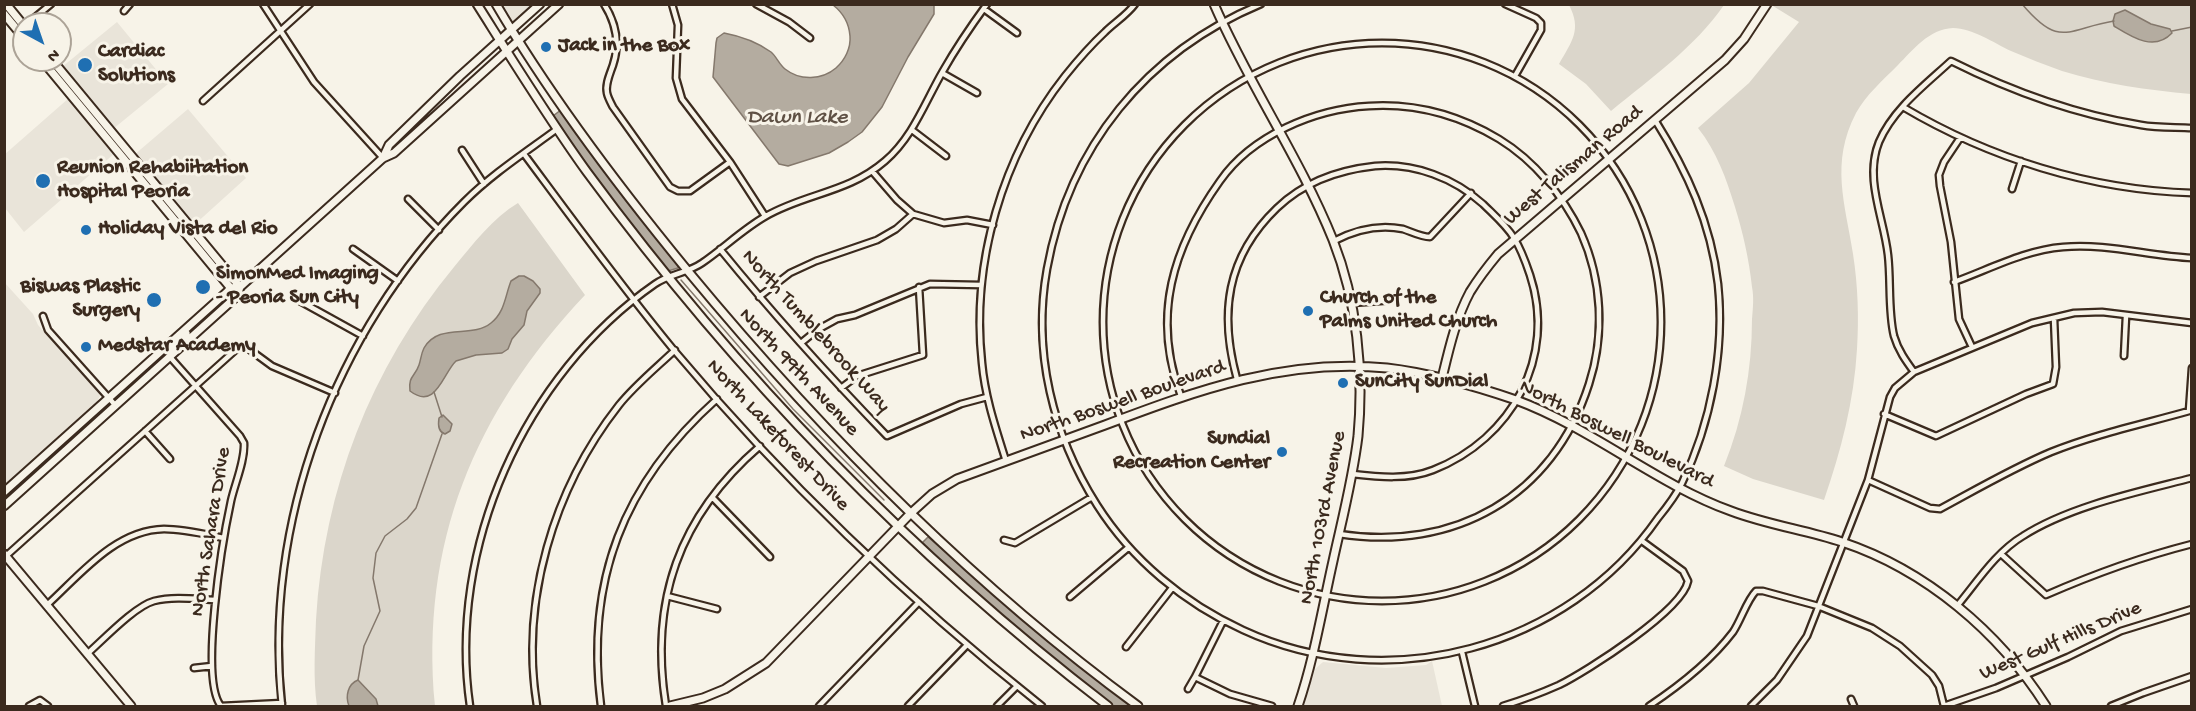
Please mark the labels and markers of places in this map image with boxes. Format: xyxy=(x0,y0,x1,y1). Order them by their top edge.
place label: Jack in the Box xyxy=(558,34,690,60)
place label: Cardiac Solutions xyxy=(98,40,175,90)
marker: Jack in the Box xyxy=(539,40,553,54)
marker: Cardiac Solutions xyxy=(76,56,94,74)
place label: Reunion Rehabiitation Hospital Peoria xyxy=(57,156,248,206)
marker: Reunion Rehabiitation Hospital Peoria xyxy=(34,172,52,190)
place label: Holiday Vista del Rio xyxy=(98,217,278,243)
marker: Holiday Vista del Rio xyxy=(79,223,93,237)
place label: SimonMed Imaging - Peoria Sun City xyxy=(216,262,379,312)
place label: Biswas Plastic Surgery xyxy=(20,275,140,325)
marker: SimonMed Imaging - Peoria Sun City xyxy=(194,278,212,296)
place label: Church of the Palms United Church xyxy=(1320,286,1497,336)
marker: Biswas Plastic Surgery xyxy=(145,291,163,309)
marker: Church of the Palms United Church xyxy=(1301,304,1315,318)
place label: Medstar Academy xyxy=(98,334,256,360)
marker: Medstar Academy xyxy=(79,340,93,354)
place label: SunCity SunDial xyxy=(1355,370,1488,396)
marker: SunCity SunDial xyxy=(1336,376,1350,390)
place label: Sundial Recreation Center xyxy=(1113,427,1270,477)
marker: Sundial Recreation Center xyxy=(1275,445,1289,459)

